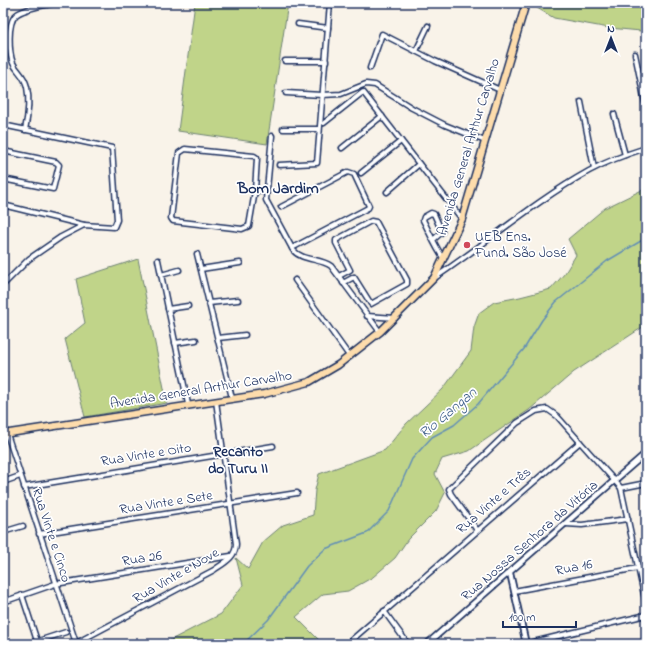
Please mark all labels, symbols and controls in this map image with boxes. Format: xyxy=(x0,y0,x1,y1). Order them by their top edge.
north arrow xyxy=(591,18,631,58)
text: N xyxy=(607,21,615,37)
street label: Avenida General Arthur Carvalho xyxy=(432,56,506,238)
district label: Bom Jardim xyxy=(236,177,319,201)
place label: UEB Ens. Fund. São José xyxy=(474,227,567,264)
marker: UEB Ens. Fund. São José xyxy=(462,240,472,250)
street label: Avenida General Arthur Carvalho xyxy=(108,365,294,415)
water label: Rio Gangan xyxy=(414,382,483,445)
street label: Rua Vinte e Oito xyxy=(99,437,193,473)
district label: Recanto do Turu II xyxy=(208,441,269,480)
street label: Rua Vinte e Três xyxy=(452,462,536,540)
street label: Rua Nossa Senhora da Vitória xyxy=(457,476,603,606)
street label: Rua Vinte e Cinco xyxy=(26,485,76,585)
street label: Rua Vinte e Sete xyxy=(118,485,215,521)
street label: Rua Vinte e Nove xyxy=(129,542,224,609)
street label: Rua 26 xyxy=(121,546,163,572)
street label: Rua 16 xyxy=(554,554,594,582)
scale bar xyxy=(503,603,576,629)
text: 100 m xyxy=(509,609,536,627)

